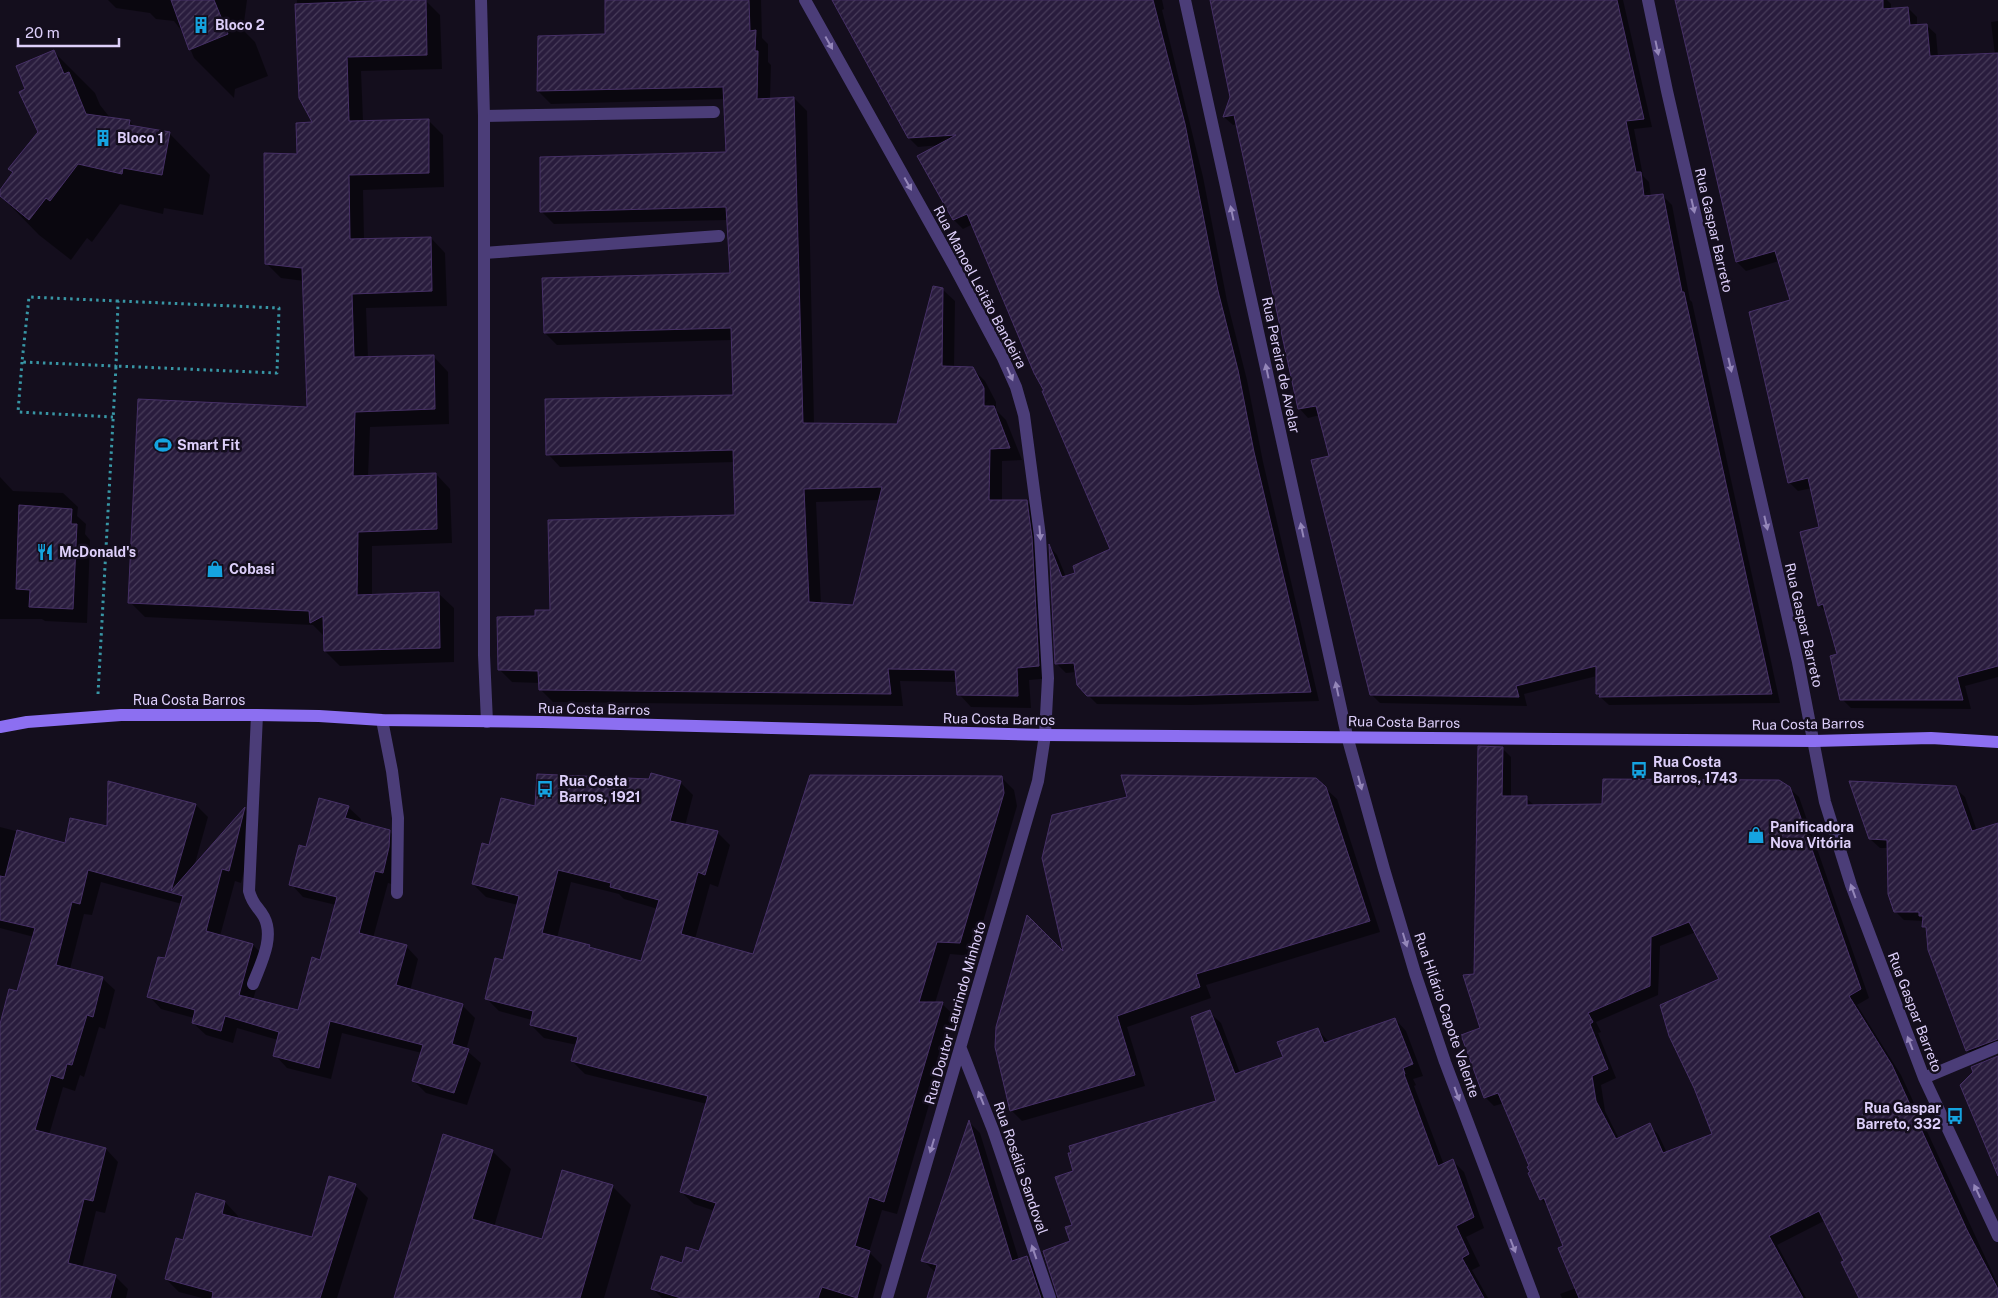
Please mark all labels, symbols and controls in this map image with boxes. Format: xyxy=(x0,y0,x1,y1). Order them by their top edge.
scale bar xyxy=(18,15,119,47)
building icon: Bloco 2 xyxy=(191,15,211,35)
place label: Bloco 2 xyxy=(215,17,265,33)
text: 20 m xyxy=(25,24,60,41)
one-way arrow xyxy=(825,35,833,50)
one-way arrow xyxy=(1653,40,1661,55)
building icon: Bloco 1 xyxy=(93,128,113,148)
place label: Bloco 1 xyxy=(117,130,164,146)
street label: Rua Gaspar Barreto xyxy=(1692,166,1736,294)
one-way arrow xyxy=(904,178,913,191)
one-way arrow xyxy=(1689,199,1697,214)
street label: Rua Manoel Leitão Bandeira xyxy=(930,203,1030,371)
one-way arrow xyxy=(1228,205,1236,220)
street label: Rua Pereira de Avelar xyxy=(1259,295,1303,435)
one-way arrow xyxy=(1726,357,1734,372)
one-way arrow xyxy=(1263,364,1271,379)
one-way arrow xyxy=(1006,367,1014,381)
sports icon: Smart Fit xyxy=(153,435,173,455)
place label: Smart Fit xyxy=(177,437,240,453)
one-way arrow xyxy=(1762,516,1770,531)
one-way arrow xyxy=(1298,523,1306,538)
one-way arrow xyxy=(1036,525,1044,541)
restaurant icon: McDonald's xyxy=(35,542,55,562)
place label: McDonald's xyxy=(59,544,136,560)
shop icon: Cobasi xyxy=(205,559,225,579)
place label: Cobasi xyxy=(229,561,275,577)
street label: Rua Gaspar Barreto xyxy=(1782,561,1826,689)
one-way arrow xyxy=(1332,680,1340,696)
street label: Rua Costa Barros xyxy=(133,692,245,708)
street label: Rua Costa Barros xyxy=(538,700,650,718)
street label: Rua Costa Barros xyxy=(943,710,1055,728)
street label: Rua Costa Barros xyxy=(1348,713,1460,731)
street label: Rua Costa Barros xyxy=(1752,715,1864,733)
place label: Rua Costa Barros, 1743 xyxy=(1653,754,1738,786)
bus stop icon: Rua Costa Barros, 1743 xyxy=(1629,760,1649,780)
place label: Rua Costa Barros, 1921 xyxy=(559,773,641,805)
one-way arrow xyxy=(1356,776,1364,791)
bus stop icon: Rua Costa Barros, 1921 xyxy=(535,779,555,799)
place label: Panificadora Nova Vitória xyxy=(1770,819,1854,851)
shop icon: Panificadora Nova Vitória xyxy=(1746,825,1766,845)
one-way arrow xyxy=(1849,884,1856,899)
street label: Rua Doutor Laurindo Minhoto xyxy=(921,920,989,1106)
street label: Rua Hilário Capote Valente xyxy=(1411,930,1483,1100)
one-way arrow xyxy=(1402,932,1409,947)
street label: Rua Gaspar Barreto xyxy=(1885,950,1945,1074)
one-way arrow xyxy=(1906,1036,1914,1051)
one-way arrow xyxy=(1454,1086,1461,1101)
one-way arrow xyxy=(976,1091,984,1106)
street label: Rua Rosália Sandoval xyxy=(991,1099,1051,1237)
place label: Rua Gaspar Barreto, 332 xyxy=(1856,1100,1941,1132)
bus stop icon: Rua Gaspar Barreto, 332 xyxy=(1945,1106,1965,1126)
one-way arrow xyxy=(928,1139,936,1154)
one-way arrow xyxy=(1973,1184,1981,1198)
one-way arrow xyxy=(1510,1239,1518,1253)
one-way arrow xyxy=(1030,1244,1037,1259)

